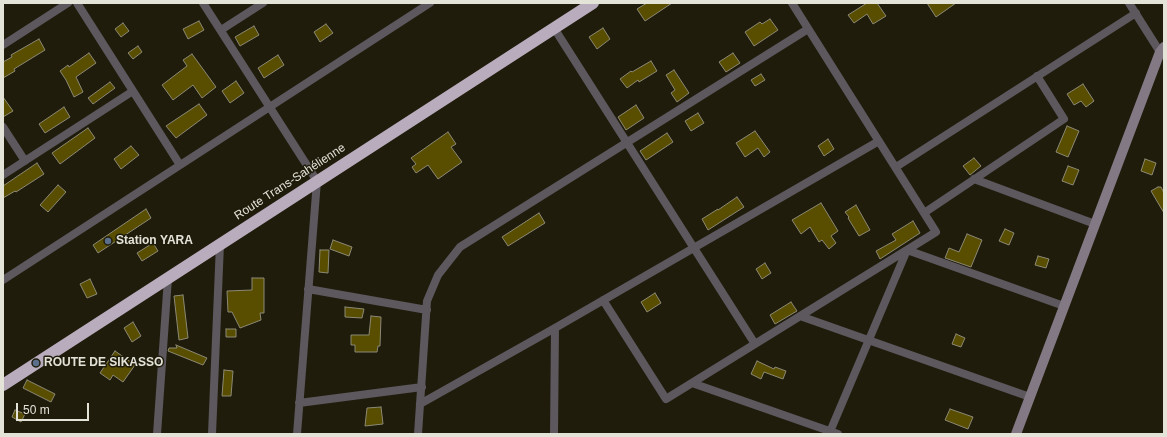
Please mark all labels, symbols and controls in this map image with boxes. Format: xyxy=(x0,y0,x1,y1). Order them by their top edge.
street label: Route Trans-Sahélienne xyxy=(232,141,348,223)
place label: Station YARA xyxy=(116,234,193,248)
marker: Station YARA xyxy=(103,236,113,246)
place label: ROUTE DE SIKASSO xyxy=(44,356,163,370)
marker: ROUTE DE SIKASSO xyxy=(31,358,41,368)
scale bar xyxy=(18,395,91,421)
text: 50 m xyxy=(23,403,50,417)

